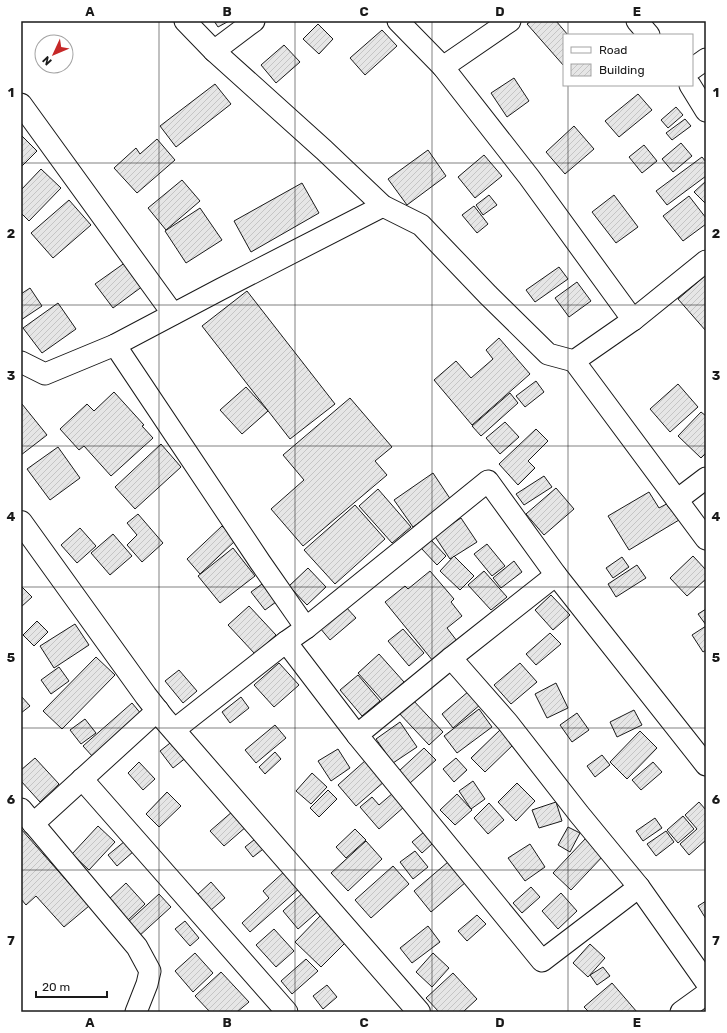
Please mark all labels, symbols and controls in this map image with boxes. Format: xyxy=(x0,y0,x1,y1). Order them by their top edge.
text: A xyxy=(85,4,95,19)
text: B xyxy=(222,4,232,19)
text: C xyxy=(359,4,369,19)
text: D xyxy=(495,4,505,19)
text: E xyxy=(633,4,641,19)
north arrow xyxy=(34,34,74,74)
legend xyxy=(563,34,693,86)
text: Road xyxy=(599,43,627,57)
text: N xyxy=(40,53,55,68)
text: Building xyxy=(599,63,645,77)
text: 1 xyxy=(8,85,14,100)
text: 1 xyxy=(713,85,719,100)
text: 2 xyxy=(7,226,15,241)
text: 2 xyxy=(712,226,720,241)
text: 3 xyxy=(7,368,16,383)
text: 3 xyxy=(712,368,721,383)
text: 4 xyxy=(7,509,16,524)
text: 4 xyxy=(712,509,721,524)
text: 5 xyxy=(7,650,15,665)
text: 5 xyxy=(712,650,720,665)
text: 6 xyxy=(7,792,16,807)
text: 6 xyxy=(712,792,721,807)
text: 7 xyxy=(7,933,15,948)
text: 7 xyxy=(712,933,720,948)
scale bar xyxy=(36,973,107,999)
text: 20 m xyxy=(42,980,70,994)
text: A xyxy=(85,1015,95,1030)
text: B xyxy=(222,1015,232,1030)
text: C xyxy=(359,1015,369,1030)
text: D xyxy=(495,1015,505,1030)
text: E xyxy=(633,1015,641,1030)

